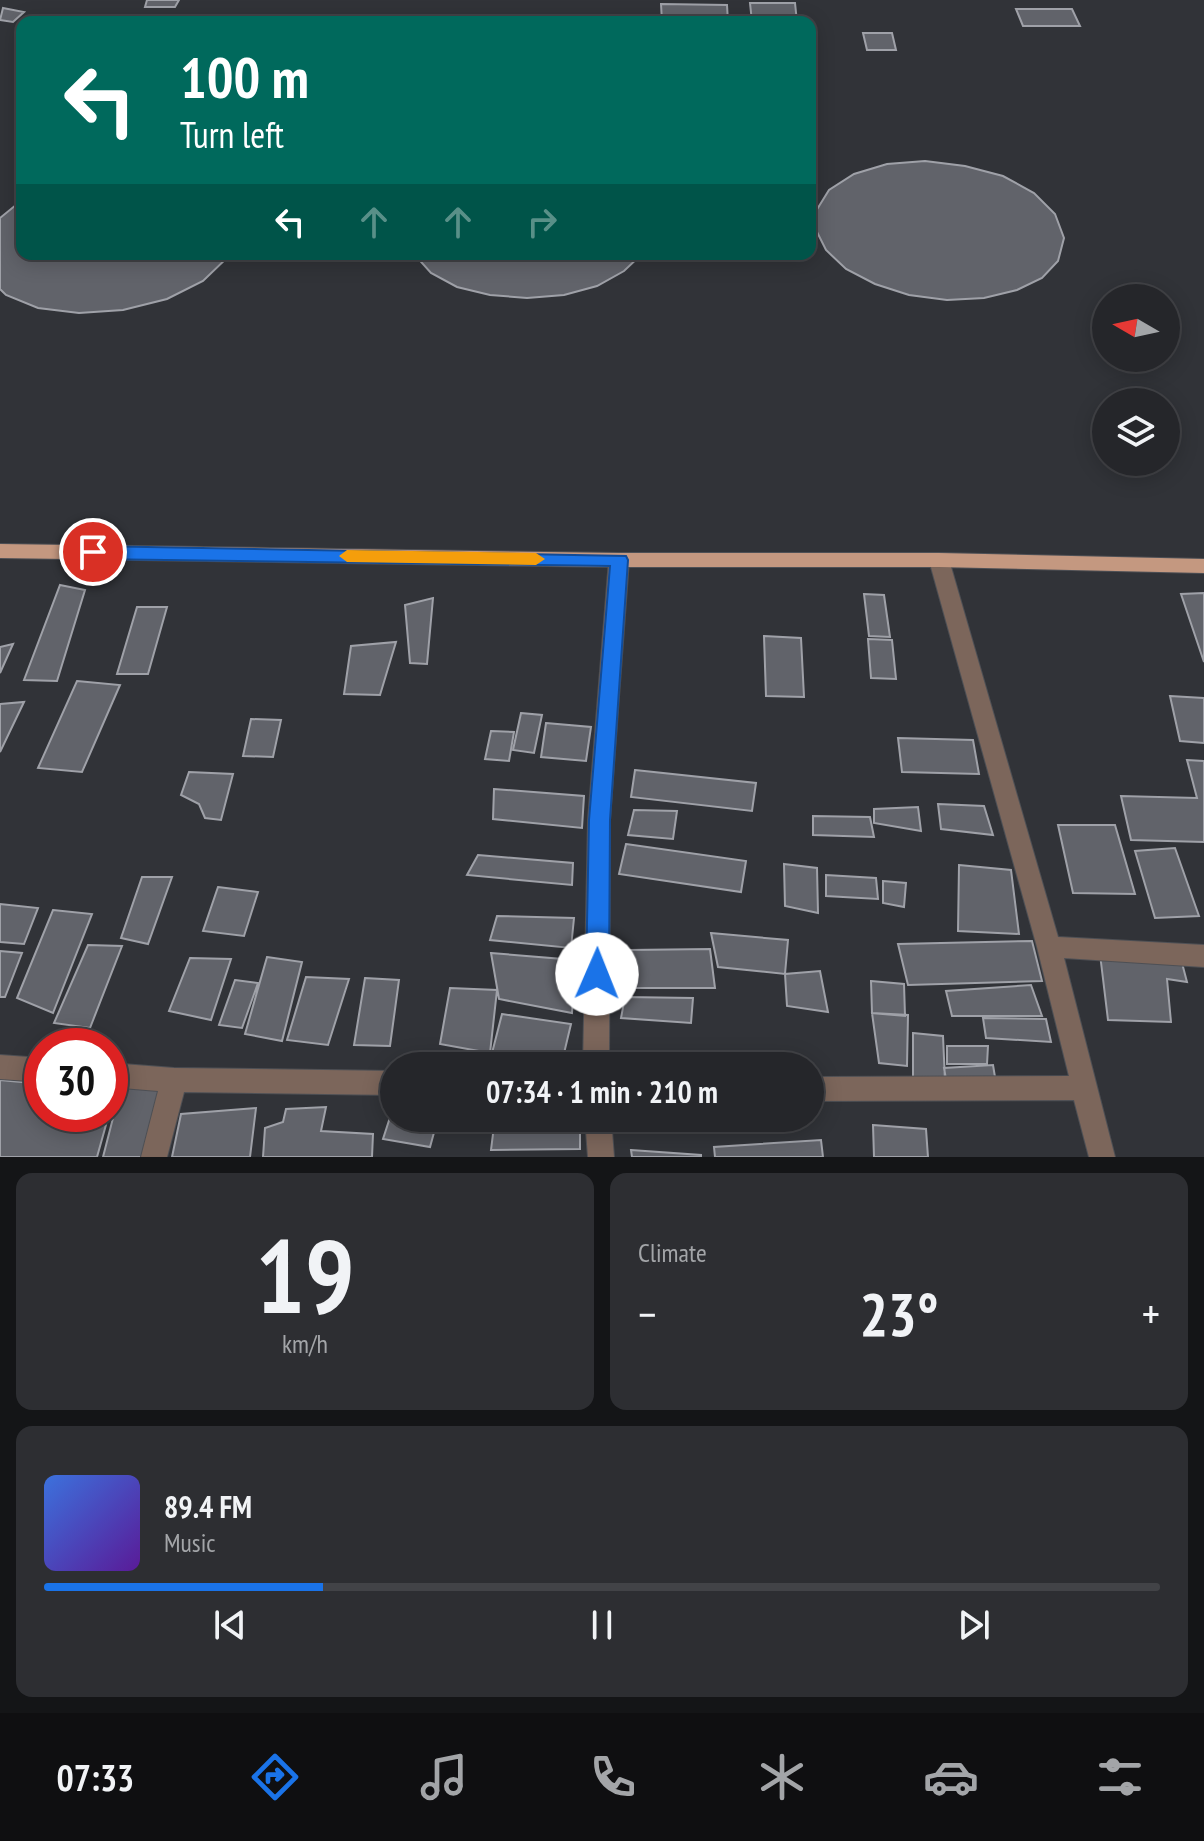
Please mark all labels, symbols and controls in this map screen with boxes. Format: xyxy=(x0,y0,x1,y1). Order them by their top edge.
text: 100 m xyxy=(180,41,309,113)
icon: left xyxy=(48,48,152,152)
text: Turn left xyxy=(180,111,284,158)
icon: left xyxy=(268,200,312,244)
icon: ahead xyxy=(352,200,396,244)
icon: ahead xyxy=(436,200,480,244)
icon: right xyxy=(520,200,564,244)
north arrow xyxy=(1092,284,1180,372)
map controls xyxy=(1092,284,1180,476)
button: layers xyxy=(1092,388,1180,476)
pin xyxy=(59,518,127,586)
icon: arrive xyxy=(71,530,115,574)
position arrow xyxy=(555,932,639,1016)
speed limit sign: 30 xyxy=(24,1028,128,1132)
text: 07:34 · 1 min · 210 m xyxy=(486,1072,718,1111)
text: 19 xyxy=(255,1207,355,1342)
text: Climate xyxy=(638,1236,707,1269)
text: 23° xyxy=(859,1275,939,1353)
text: − xyxy=(638,1285,656,1342)
text: + xyxy=(1142,1285,1160,1342)
text: km/h xyxy=(282,1327,328,1360)
text: 89.4 FM xyxy=(164,1487,252,1526)
text: Music xyxy=(164,1526,216,1559)
icon: previous xyxy=(208,1603,252,1647)
icon: pause xyxy=(580,1603,624,1647)
icon: next xyxy=(952,1603,996,1647)
icon: directions xyxy=(247,1749,303,1805)
icon: music xyxy=(416,1749,472,1805)
icon: phone xyxy=(585,1749,641,1805)
icon: climate xyxy=(754,1749,810,1805)
icon: car xyxy=(923,1749,979,1805)
icon: filters xyxy=(1092,1749,1148,1805)
text: 07:33 xyxy=(56,1754,134,1801)

